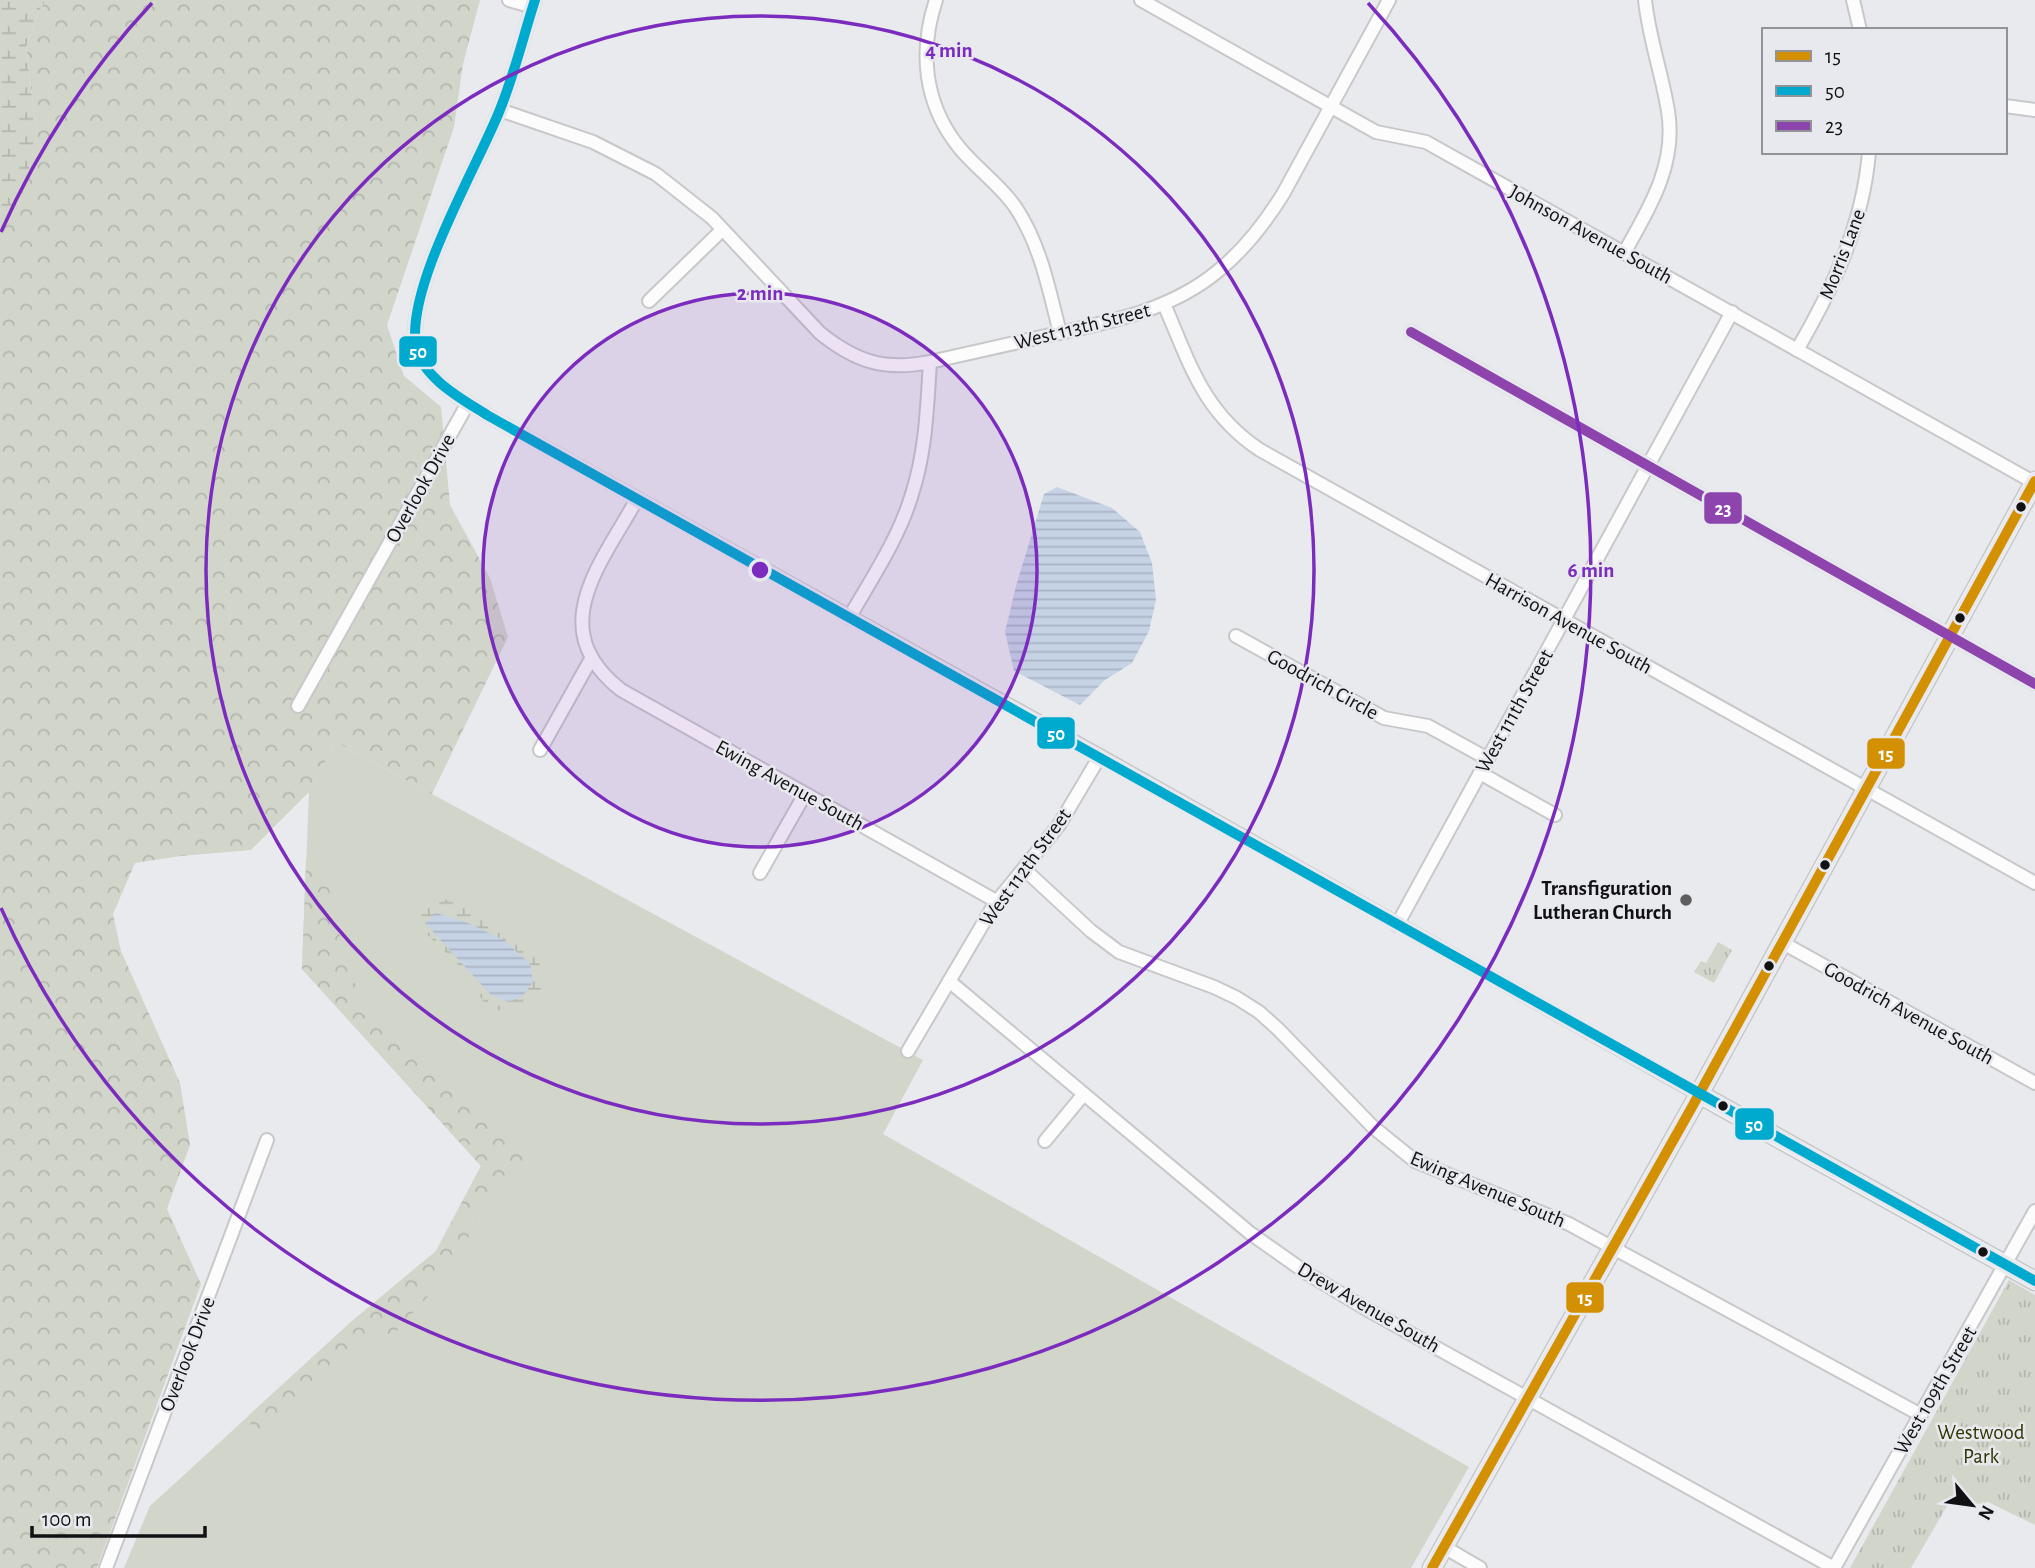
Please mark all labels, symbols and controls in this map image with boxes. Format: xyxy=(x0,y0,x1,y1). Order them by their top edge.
legend xyxy=(1762,28,2007,154)
text: 4 min xyxy=(925,40,973,61)
text: 15 xyxy=(1825,46,1841,67)
text: 50 xyxy=(1825,81,1845,102)
text: 23 xyxy=(1825,116,1843,137)
street label: Johnson Avenue South xyxy=(1506,181,1676,288)
street label: Morris Lane xyxy=(1816,206,1869,302)
text: 2 min xyxy=(737,283,783,304)
street label: West 113th Street xyxy=(1012,299,1152,353)
line badge: 50 xyxy=(398,335,438,368)
text: 50 xyxy=(409,343,427,362)
street label: Overlook Drive xyxy=(382,430,459,546)
line badge: 23 xyxy=(1703,491,1743,525)
text: 23 xyxy=(1714,500,1732,519)
unlabelled marker xyxy=(2014,500,2028,514)
centre of rings xyxy=(748,558,772,582)
text: 6 min xyxy=(1568,560,1614,581)
street label: Harrison Avenue South xyxy=(1482,569,1656,678)
unlabelled marker xyxy=(1953,611,1967,625)
street label: Goodrich Circle xyxy=(1264,645,1382,724)
street label: West 111th Street xyxy=(1472,646,1557,777)
line badge: 50 xyxy=(1036,716,1076,750)
text: 50 xyxy=(1047,725,1065,744)
street label: Ewing Avenue South xyxy=(712,736,867,835)
line badge: 15 xyxy=(1866,737,1906,770)
text: 15 xyxy=(1878,745,1894,764)
street label: West 112th Street xyxy=(976,804,1075,930)
unlabelled marker xyxy=(1818,858,1832,872)
place label: Transfiguration Lutheran Church xyxy=(1533,878,1672,923)
marker: Transfiguration Lutheran Church xyxy=(1678,892,1694,908)
street label: Goodrich Avenue South xyxy=(1820,958,1997,1069)
unlabelled marker xyxy=(1762,959,1776,973)
unlabelled marker xyxy=(1716,1099,1730,1113)
line badge: 50 xyxy=(1734,1107,1775,1141)
text: 50 xyxy=(1745,1116,1763,1135)
street label: Ewing Avenue South xyxy=(1407,1147,1568,1232)
unlabelled marker xyxy=(1976,1245,1990,1259)
street label: Drew Avenue South xyxy=(1294,1258,1443,1357)
line badge: 15 xyxy=(1565,1281,1605,1314)
text: 15 xyxy=(1577,1289,1593,1308)
street label: Overlook Drive xyxy=(156,1294,219,1414)
street label: West 109th Street xyxy=(1890,1322,1981,1458)
park label: Westwood Park xyxy=(1937,1422,2025,1467)
north arrow xyxy=(1937,1470,2007,1540)
scale bar xyxy=(32,1494,205,1538)
text: N xyxy=(1974,1502,1997,1523)
text: 100 m xyxy=(42,1509,92,1530)

